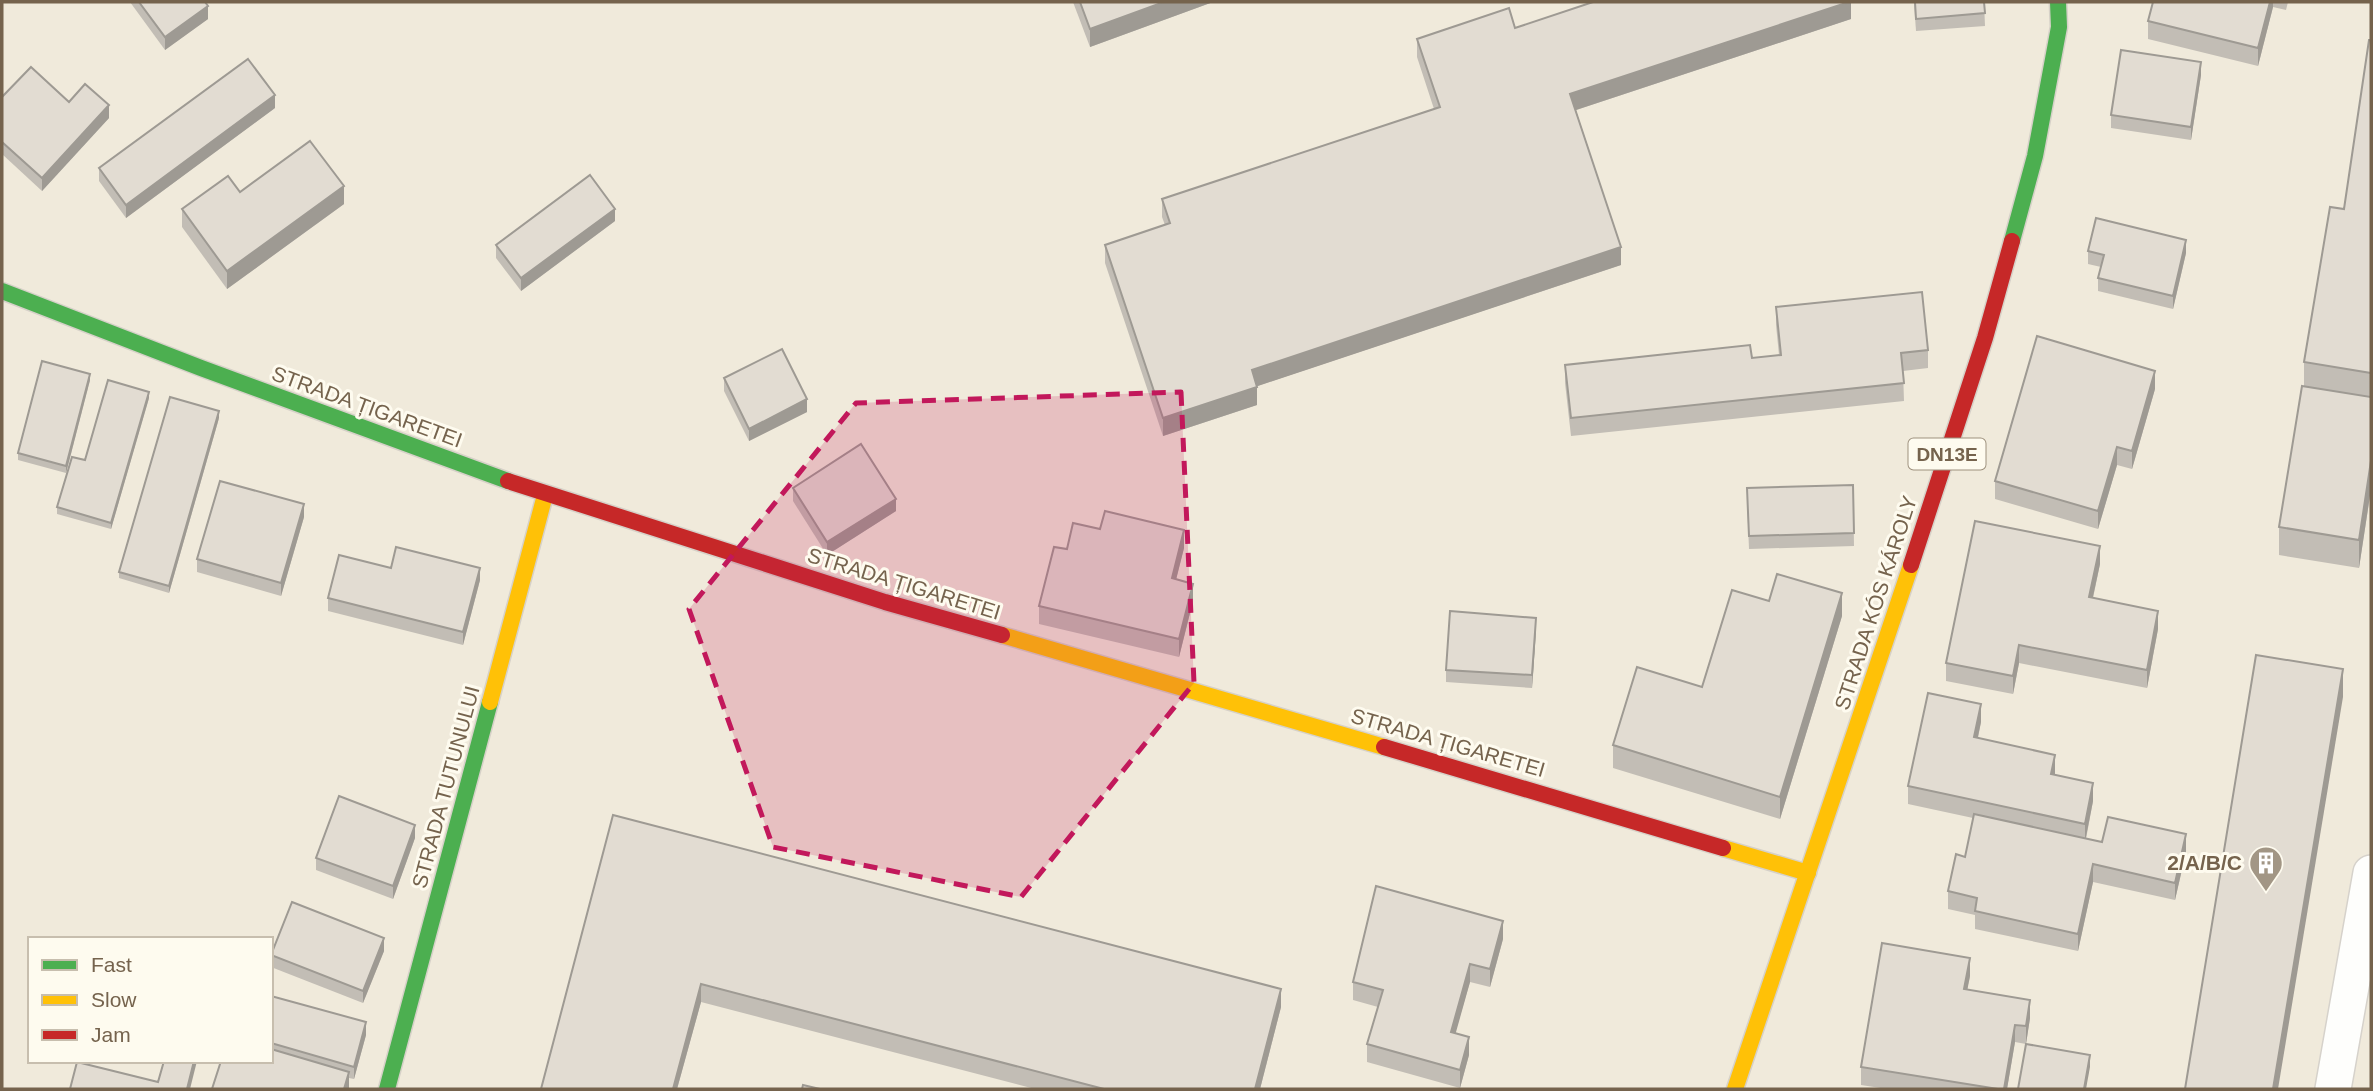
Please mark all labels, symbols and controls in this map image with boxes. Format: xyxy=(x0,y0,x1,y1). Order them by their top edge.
street label: STRADA ȚIGARETEI xyxy=(269,361,465,452)
road number: DN13E xyxy=(1909,438,1986,470)
street label: STRADA KÓS KÁROLY xyxy=(1830,493,1921,713)
street label: STRADA ȚIGARETEI xyxy=(805,543,1003,624)
street label: STRADA TUTUNULUI xyxy=(407,683,484,891)
street label: STRADA ȚIGARETEI xyxy=(1349,704,1548,781)
building icon: 2/A/B/C xyxy=(2247,844,2285,893)
place label: 2/A/B/C xyxy=(2167,851,2242,874)
legend xyxy=(28,937,273,1063)
text: Fast xyxy=(91,953,132,976)
text: Slow xyxy=(91,988,137,1011)
text: Jam xyxy=(91,1023,131,1046)

